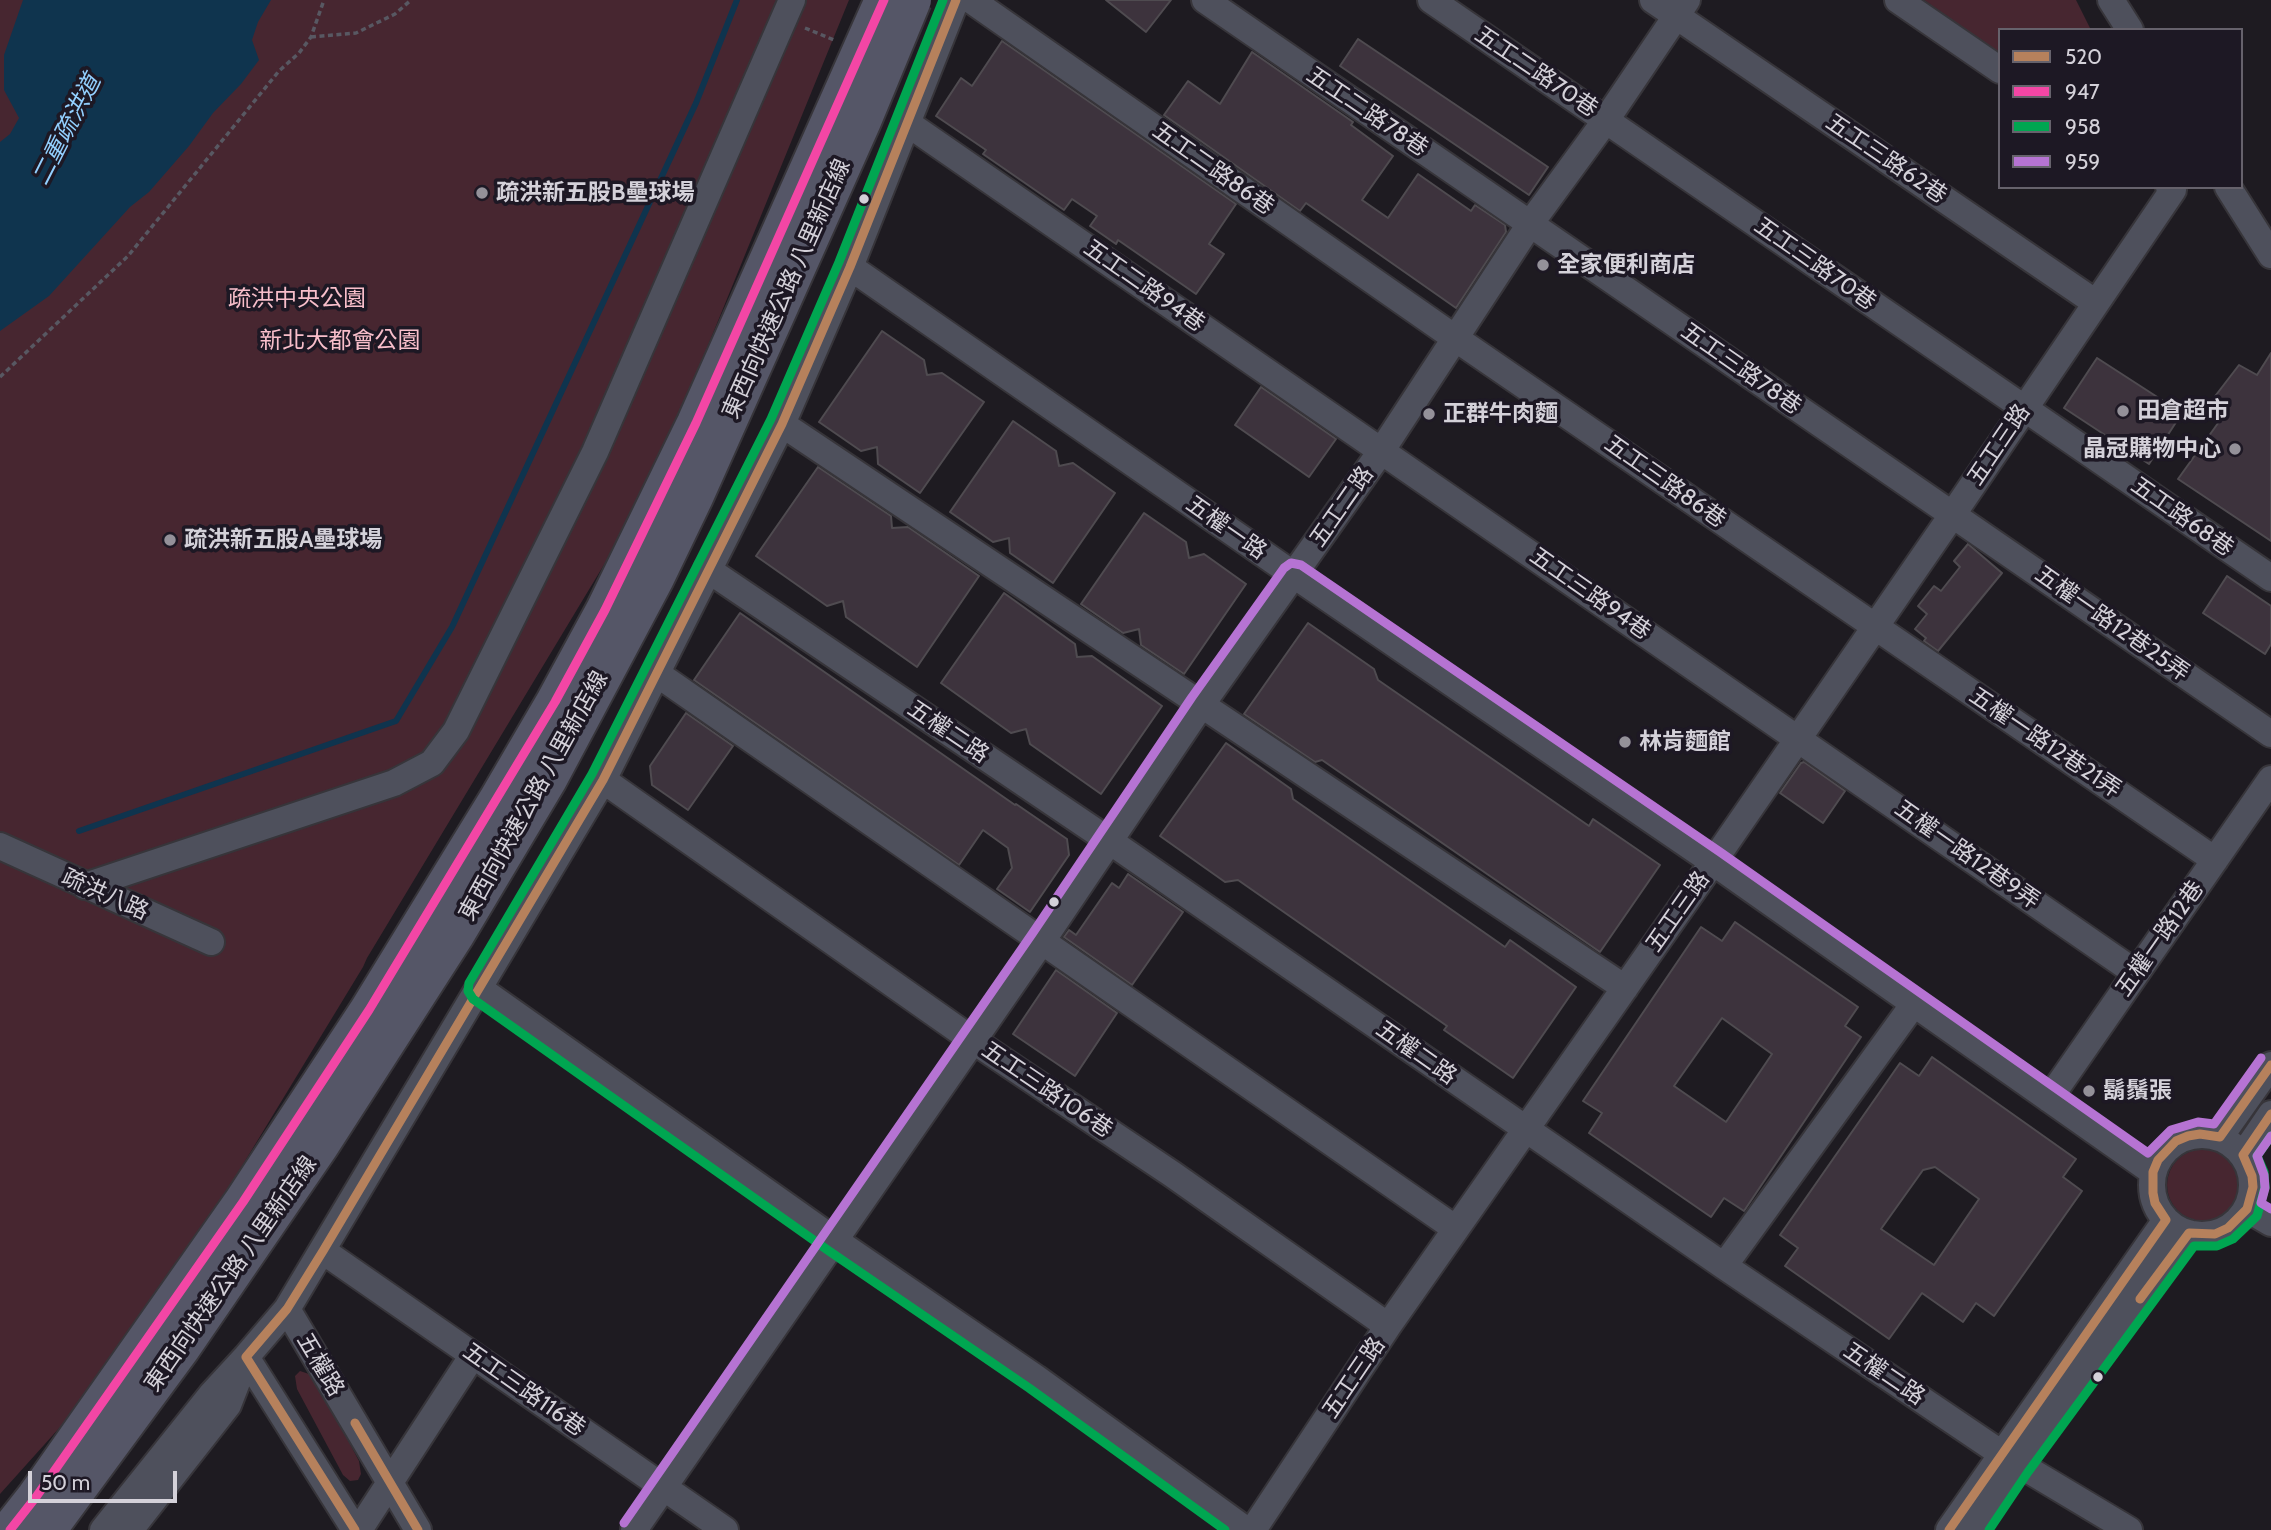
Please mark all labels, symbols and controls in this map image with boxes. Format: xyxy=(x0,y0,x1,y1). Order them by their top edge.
street label: 五工二路70巷 xyxy=(1469,21,1603,123)
legend xyxy=(1998,28,2243,189)
text: 520 xyxy=(2065,44,2102,69)
street label: 五工二路78巷 xyxy=(1301,61,1433,163)
water label: 二重疏洪道 xyxy=(27,70,107,190)
text: 947 xyxy=(2065,79,2100,104)
street label: 五工三路62巷 xyxy=(1820,108,1952,210)
text: 958 xyxy=(2065,114,2101,139)
street label: 五工二路86巷 xyxy=(1147,117,1279,221)
text: 959 xyxy=(2065,149,2100,174)
street label: 東西向快速公路 八里新店線 xyxy=(717,155,857,423)
place label: 疏洪新五股B壘球場 xyxy=(496,179,694,207)
marker: 疏洪新五股B壘球場 xyxy=(474,185,490,201)
unlabelled marker xyxy=(857,192,871,206)
street label: 五工三路70巷 xyxy=(1749,212,1881,316)
street label: 五工二路94巷 xyxy=(1078,234,1210,338)
place label: 全家便利商店 xyxy=(1557,251,1695,279)
marker: 全家便利商店 xyxy=(1535,257,1551,273)
park label: 疏洪中央公園 xyxy=(228,285,366,313)
street label: 五工三路78巷 xyxy=(1676,317,1806,421)
park label: 新北大都會公園 xyxy=(260,327,420,355)
place label: 田倉超市 xyxy=(2137,397,2229,425)
street label: 五工三路 xyxy=(1962,399,2036,491)
place label: 正群牛肉麵 xyxy=(1443,400,1558,428)
marker: 田倉超市 xyxy=(2115,403,2131,419)
marker: 正群牛肉麵 xyxy=(1421,406,1437,422)
street label: 五工三路86巷 xyxy=(1599,430,1731,534)
place label: 晶冠購物中心 xyxy=(2083,435,2221,463)
marker: 晶冠購物中心 xyxy=(2227,441,2243,457)
street label: 五工二路 xyxy=(1304,461,1380,553)
street label: 五工路68巷 xyxy=(2125,472,2239,562)
street label: 五權一路 xyxy=(1180,490,1272,566)
place label: 疏洪新五股A壘球場 xyxy=(184,526,382,554)
marker: 疏洪新五股A壘球場 xyxy=(162,532,178,548)
street label: 五工三路94巷 xyxy=(1524,542,1656,646)
street label: 五權一路12巷25弄 xyxy=(2030,560,2194,688)
street label: 東西向快速公路 八里新店線 xyxy=(454,666,614,926)
street label: 五權一路12巷21弄 xyxy=(1964,682,2126,804)
street label: 五權二路 xyxy=(902,695,994,769)
place label: 林肯麵館 xyxy=(1639,728,1731,756)
marker: 林肯麵館 xyxy=(1617,734,1633,750)
street label: 五權一路12巷9弄 xyxy=(1889,795,2045,915)
street label: 疏洪八路 xyxy=(57,864,153,926)
street label: 五工三路 xyxy=(1640,866,1716,958)
street label: 五權一路12巷 xyxy=(2110,876,2210,1002)
unlabelled marker xyxy=(1047,895,1061,909)
street label: 五權二路 xyxy=(1370,1015,1462,1091)
street label: 五工三路106巷 xyxy=(976,1036,1118,1144)
place label: 鬍鬚張 xyxy=(2103,1077,2172,1105)
marker: 鬍鬚張 xyxy=(2081,1083,2097,1099)
street label: 東西向快速公路 八里新店線 xyxy=(139,1151,323,1397)
street label: 五權路 xyxy=(290,1328,350,1402)
street label: 五工三路 xyxy=(1317,1332,1391,1424)
street label: 五權二路 xyxy=(1838,1337,1930,1411)
street label: 五工三路116巷 xyxy=(457,1338,591,1442)
unlabelled marker xyxy=(2091,1370,2105,1384)
scale bar xyxy=(32,1456,180,1500)
text: 50 m xyxy=(41,1470,90,1495)

